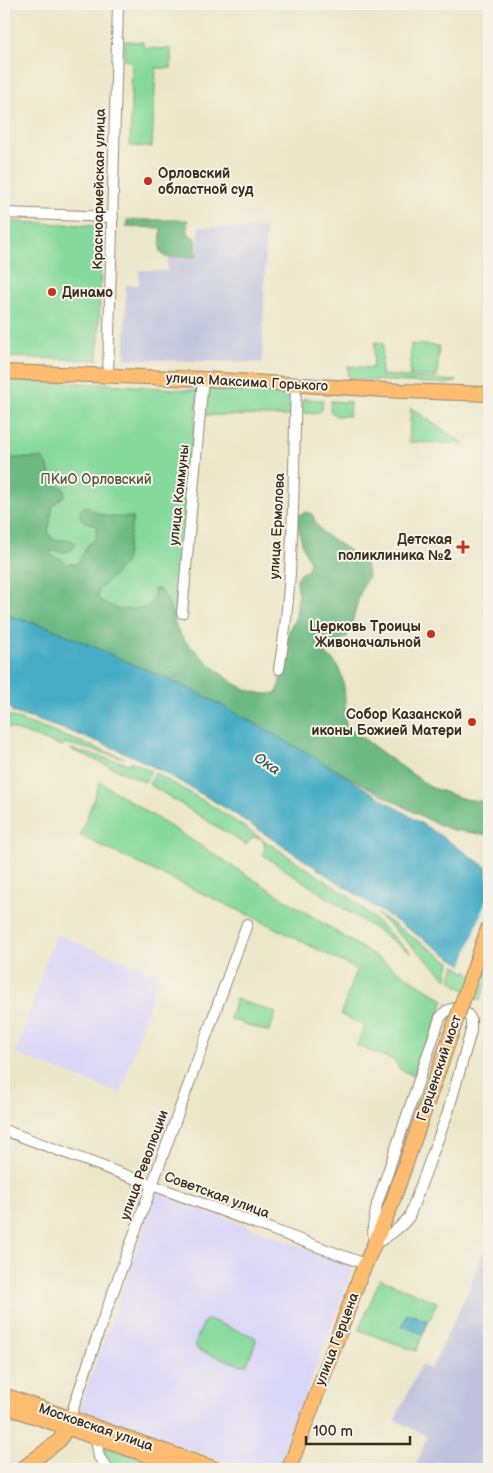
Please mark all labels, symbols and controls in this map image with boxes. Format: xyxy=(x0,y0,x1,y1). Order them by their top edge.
street label: Красноармейская улица xyxy=(89,108,109,270)
place label: Орловский областной суд xyxy=(158,165,254,198)
marker: Орловский областной суд xyxy=(142,175,154,187)
place label: Динамо xyxy=(62,284,113,301)
marker: Динамо xyxy=(46,286,58,298)
street label: улица Максима Горького xyxy=(165,369,329,395)
street label: улица Коммуны xyxy=(165,444,193,546)
park label: ПКиО Орловский xyxy=(40,471,152,488)
street label: улица Ермолова xyxy=(266,472,288,580)
place label: Детская поликлиника №2 xyxy=(338,531,453,564)
marker: Детская поликлиника №2 xyxy=(456,540,470,554)
place label: Церковь Троицы Живоначальной xyxy=(309,618,421,651)
marker: Церковь Троицы Живоначальной xyxy=(425,628,437,640)
place label: Собор Казанской иконы Божией Матери xyxy=(312,706,462,739)
marker: Собор Казанской иконы Божией Матери xyxy=(466,716,478,728)
water label: Ока xyxy=(250,748,284,780)
street label: Герценский мост xyxy=(413,1012,465,1123)
street label: улица Революции xyxy=(116,1108,172,1222)
street label: Советская улица xyxy=(162,1168,273,1222)
street label: улица Герцена xyxy=(311,1289,363,1388)
street label: Московская улица xyxy=(36,1399,156,1455)
scale bar xyxy=(306,1413,409,1445)
text: 100 m xyxy=(313,1422,353,1441)

